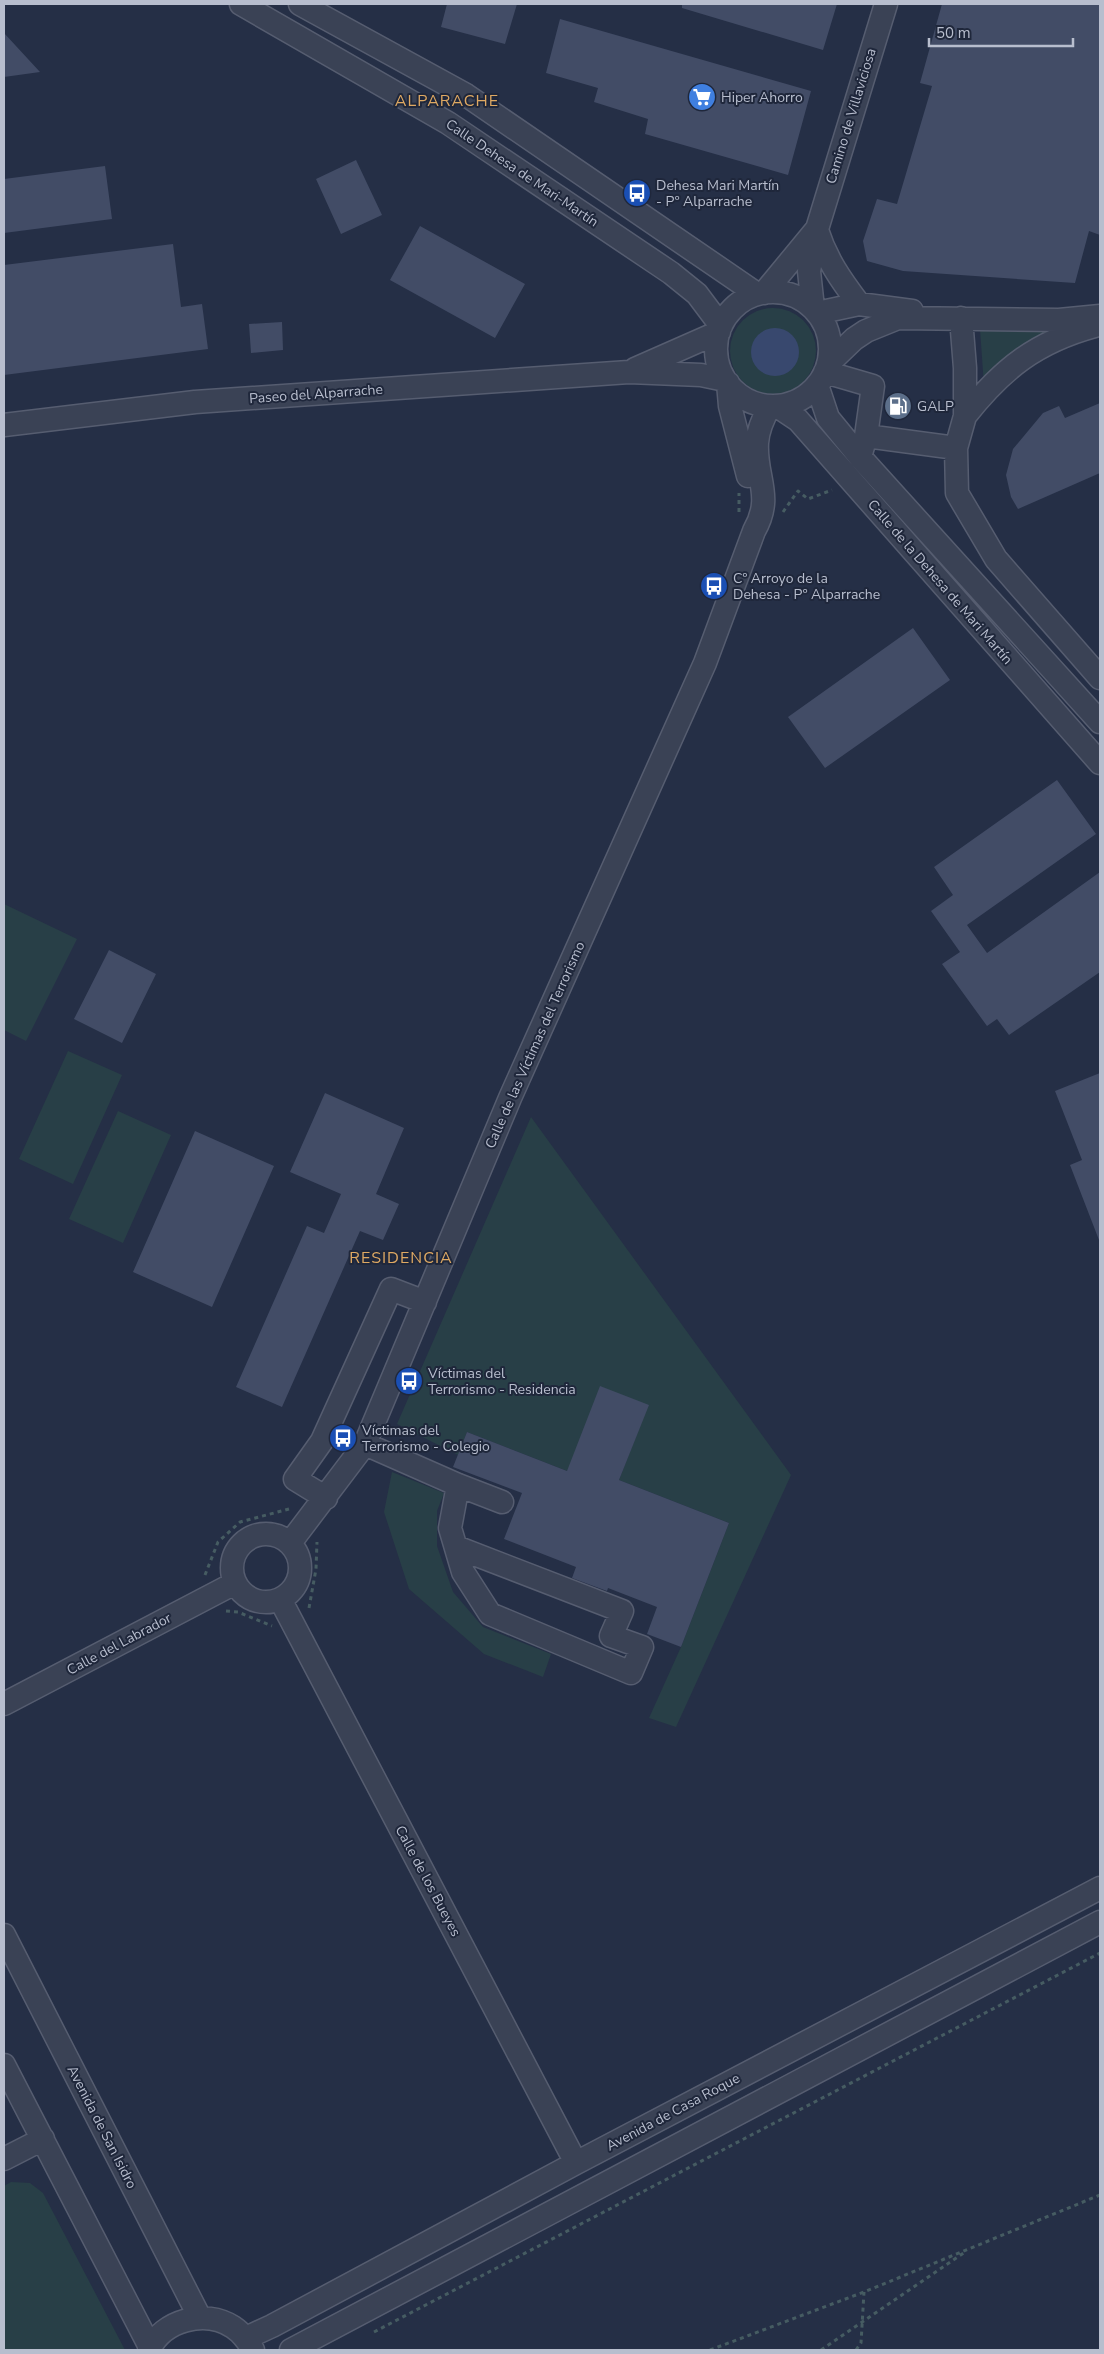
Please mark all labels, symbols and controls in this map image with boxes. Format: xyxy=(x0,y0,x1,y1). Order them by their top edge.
scale bar xyxy=(929,15,1073,47)
text: 50 m xyxy=(936,23,971,43)
street label: Camino de Villaviciosa xyxy=(821,46,881,186)
supermarket icon: Hiper Ahorro xyxy=(687,82,717,112)
place label: Hiper Ahorro xyxy=(721,88,803,107)
district label: ALPARACHE xyxy=(395,90,499,112)
street label: Calle Dehesa de Mari-Martín xyxy=(442,115,602,231)
place label: Dehesa Mari Martín - Pº Alparrache xyxy=(656,176,779,211)
bus stop icon: Dehesa Mari Martín - Pº Alparrache xyxy=(622,178,652,208)
street label: Paseo del Alparrache xyxy=(248,380,384,408)
fuel station icon: GALP xyxy=(883,391,913,421)
place label: GALP xyxy=(917,397,954,416)
street label: Calle de la Dehesa de Mari Martín xyxy=(863,496,1017,668)
place label: Cº Arroyo de la Dehesa - Pº Alparrache xyxy=(733,569,880,604)
bus stop icon: Cº Arroyo de la Dehesa - Pº Alparrache xyxy=(699,571,729,601)
street label: Calle de las Víctimas del Terrorismo xyxy=(481,938,589,1152)
district label: RESIDENCIA xyxy=(349,1247,453,1269)
place label: Víctimas del Terrorismo - Residencia xyxy=(427,1364,576,1399)
bus stop icon: Víctimas del Terrorismo - Residencia xyxy=(394,1366,424,1396)
place label: Víctimas del Terrorismo - Colegio xyxy=(361,1421,490,1456)
bus stop icon: Víctimas del Terrorismo - Colegio xyxy=(328,1423,358,1453)
street label: Calle del Labrador xyxy=(63,1608,175,1680)
street label: Calle de los Bueyes xyxy=(391,1822,465,1940)
street label: Avenida de San Isidro xyxy=(63,2062,141,2192)
street label: Avenida de Casa Roque xyxy=(603,2069,743,2155)

